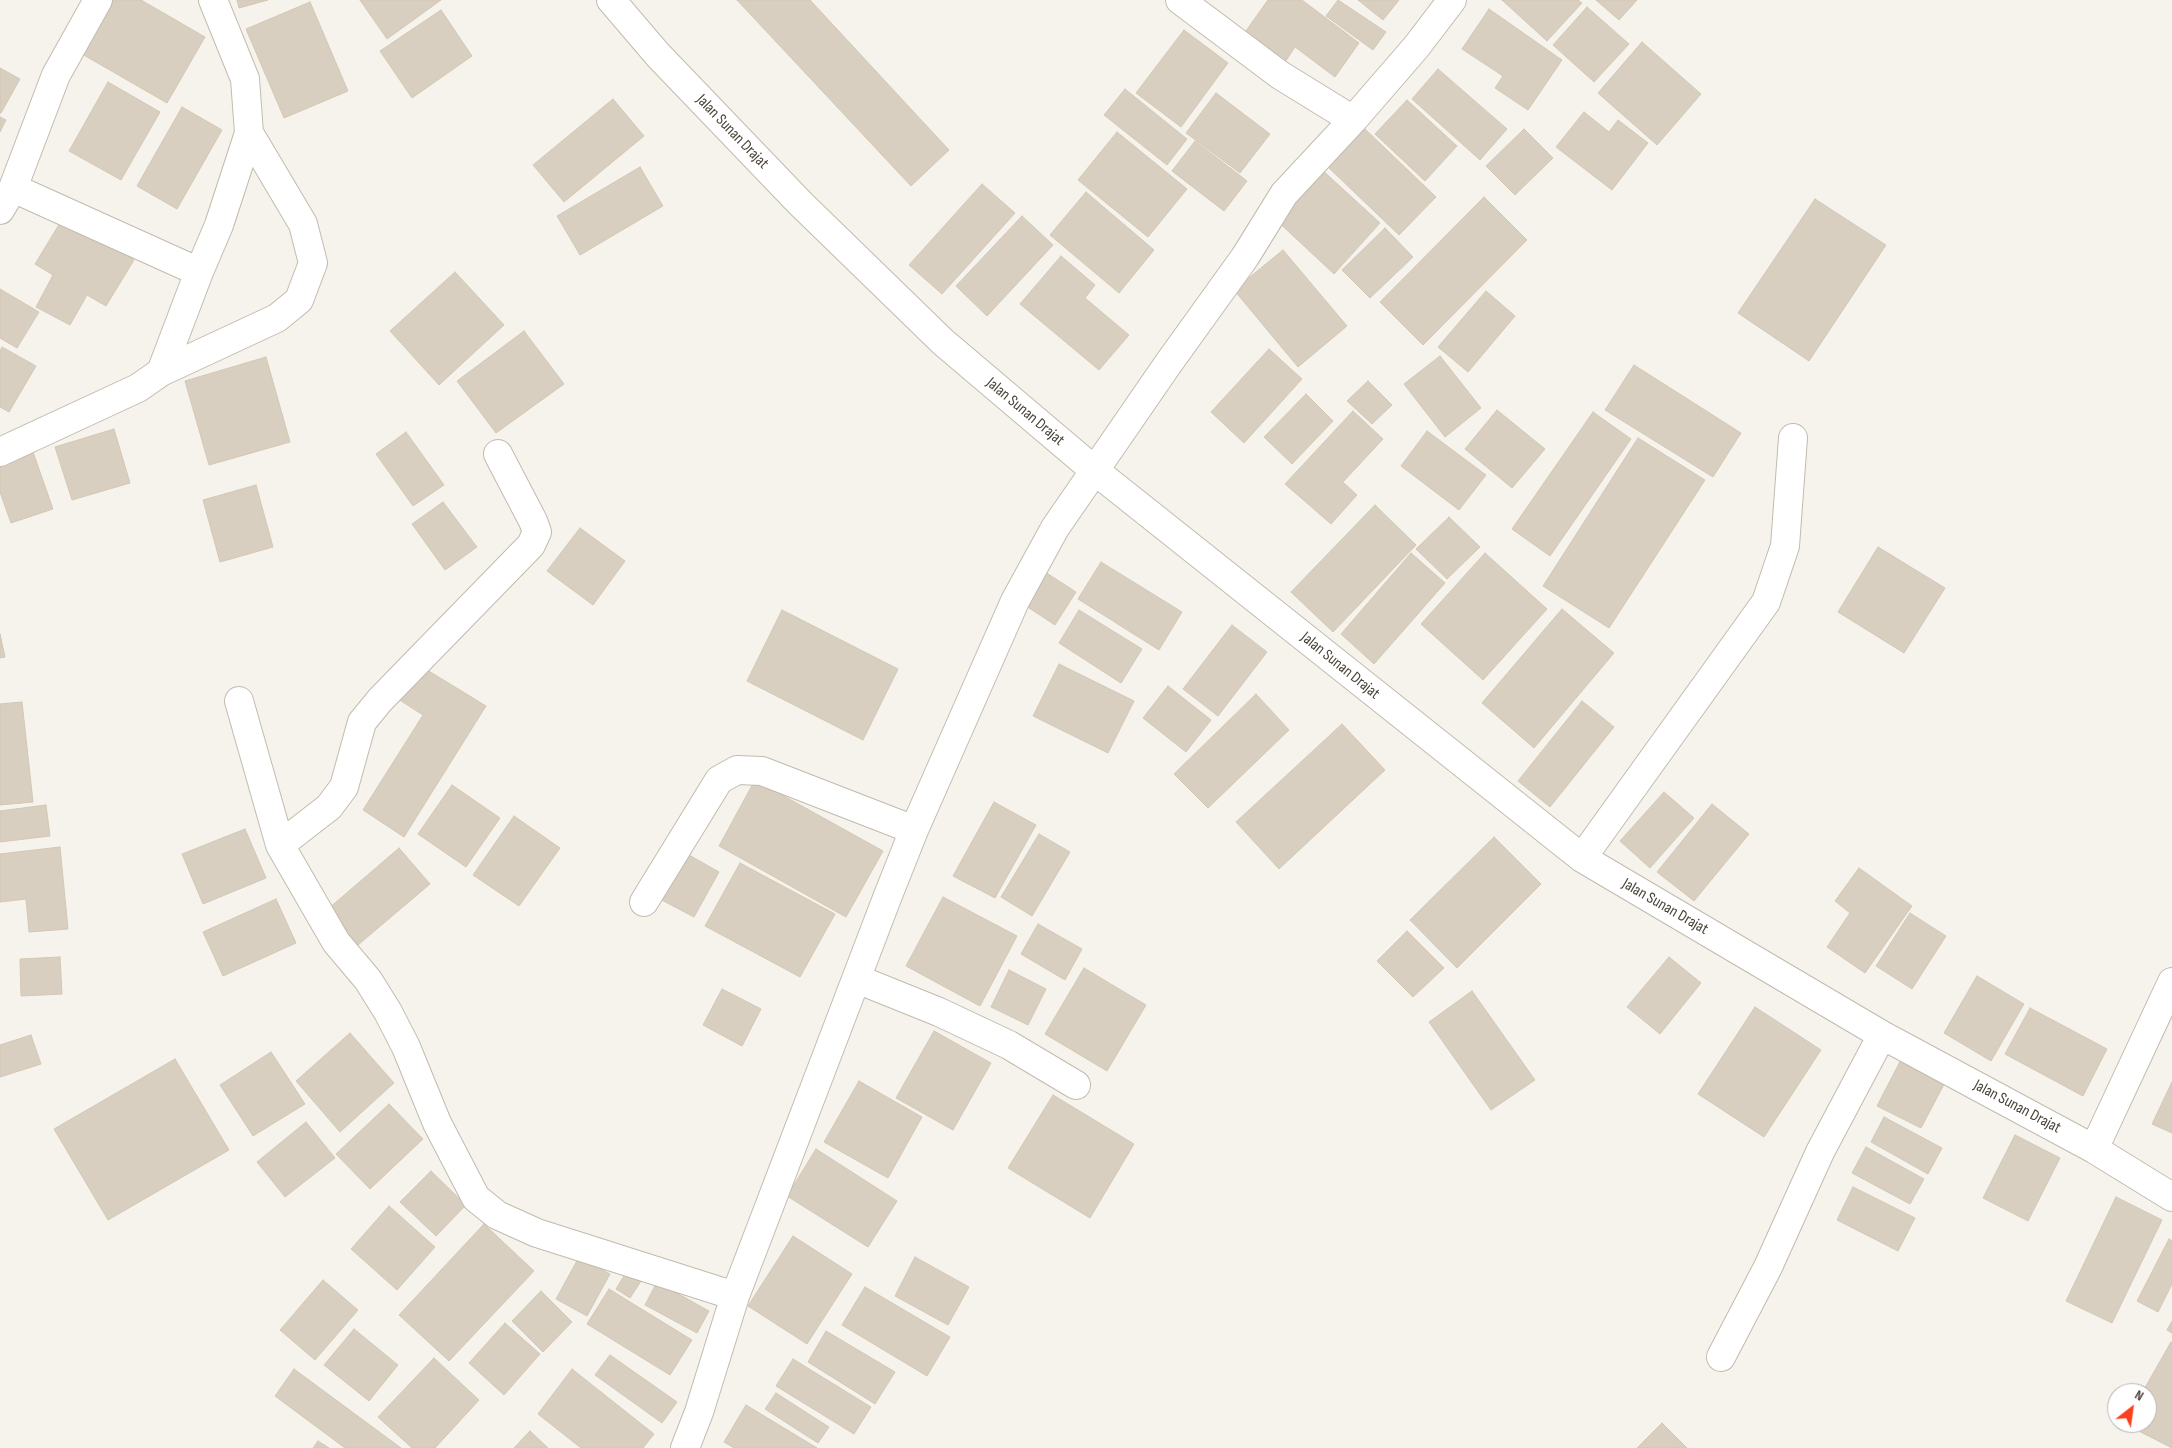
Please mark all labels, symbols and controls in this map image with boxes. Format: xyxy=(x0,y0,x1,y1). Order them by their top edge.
street label: Jalan Sunan Drajat xyxy=(692,91,772,173)
street label: Jalan Sunan Drajat xyxy=(982,374,1068,450)
street label: Jalan Sunan Drajat xyxy=(1297,628,1383,704)
street label: Jalan Sunan Drajat xyxy=(1619,875,1711,939)
street label: Jalan Sunan Drajat xyxy=(1970,1076,2064,1138)
north arrow xyxy=(2107,1383,2157,1433)
text: N xyxy=(2132,1386,2147,1405)

